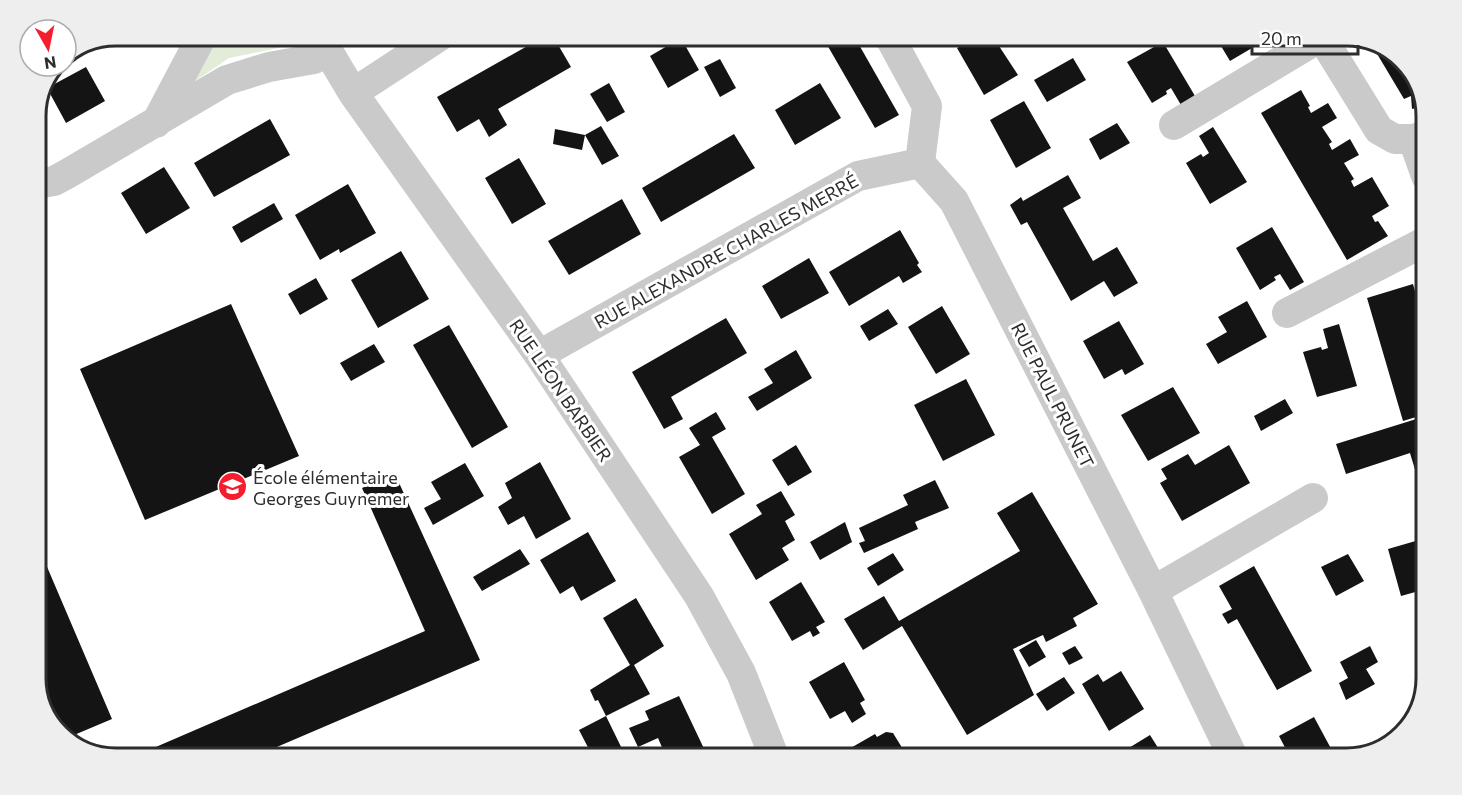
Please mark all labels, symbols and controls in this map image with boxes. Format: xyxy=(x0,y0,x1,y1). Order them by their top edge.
north arrow xyxy=(18,18,78,78)
scale bar xyxy=(1252,18,1358,56)
text: 20 m xyxy=(1261,27,1302,49)
text: N xyxy=(43,53,58,74)
street label: RUE ALEXANDRE CHARLES MERRÉ xyxy=(590,169,862,333)
street label: RUE LÉON BARBIER xyxy=(505,315,617,465)
street label: RUE PAUL PRUNET xyxy=(1007,319,1099,471)
place label: École élémentaire Georges Guynemer xyxy=(253,466,409,509)
school or university icon: École élémentaire Georges Guynemer xyxy=(216,471,248,503)

